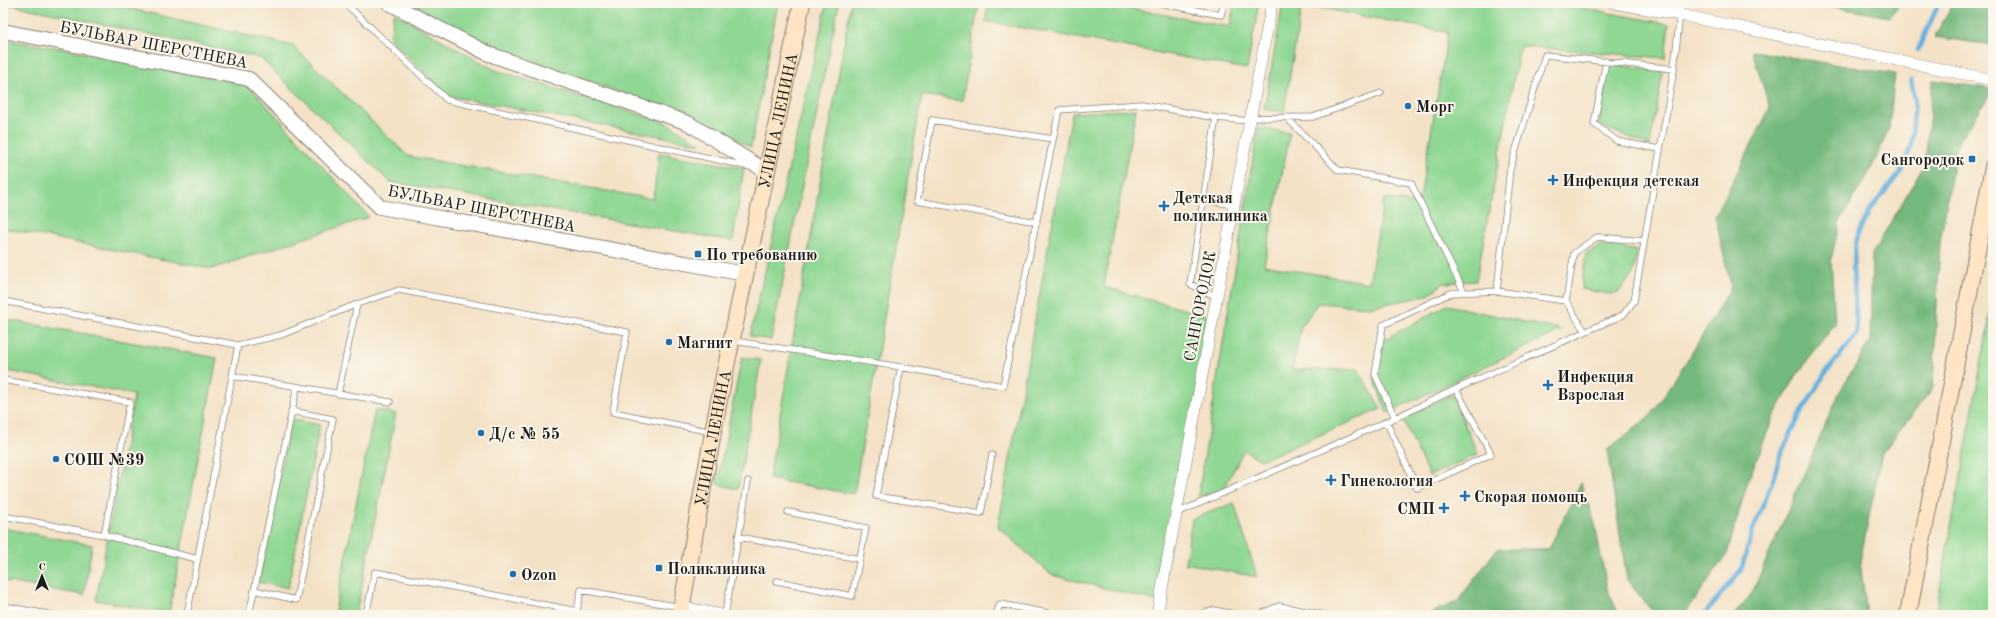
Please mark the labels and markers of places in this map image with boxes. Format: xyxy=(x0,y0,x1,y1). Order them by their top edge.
place label: Морг xyxy=(1416,100,1454,116)
marker: Морг xyxy=(1403,101,1413,111)
place label: Сангородок xyxy=(1880,153,1965,169)
marker: Сангородок xyxy=(1967,154,1977,164)
marker: Инфекция детская xyxy=(1547,174,1559,186)
place label: Инфекция детская xyxy=(1562,174,1699,190)
place label: Детская поликлиника xyxy=(1173,191,1268,225)
marker: Детская поликлиника xyxy=(1158,200,1170,212)
place label: По требованию xyxy=(706,248,817,264)
marker: По требованию xyxy=(693,249,703,259)
place label: Магнит xyxy=(677,336,733,352)
marker: Магнит xyxy=(664,337,674,347)
place label: Инфекция Взрослая xyxy=(1557,370,1634,404)
marker: Инфекция Взрослая xyxy=(1542,379,1554,391)
place label: Д/с № 55 xyxy=(489,427,560,443)
marker: Д/с № 55 xyxy=(476,428,486,438)
place label: СОШ №39 xyxy=(64,453,144,469)
marker: СОШ №39 xyxy=(51,454,61,464)
marker: Гинекология xyxy=(1325,474,1337,486)
place label: Гинекология xyxy=(1340,474,1433,490)
marker: Скорая помощь xyxy=(1459,490,1471,502)
place label: Скорая помощь xyxy=(1474,490,1587,506)
place label: СМП xyxy=(1397,502,1435,518)
marker: СМП xyxy=(1438,502,1450,514)
place label: Поликлиника xyxy=(667,562,766,578)
marker: Поликлиника xyxy=(654,563,664,573)
place label: Ozon xyxy=(521,568,557,584)
marker: Ozon xyxy=(508,569,518,579)

